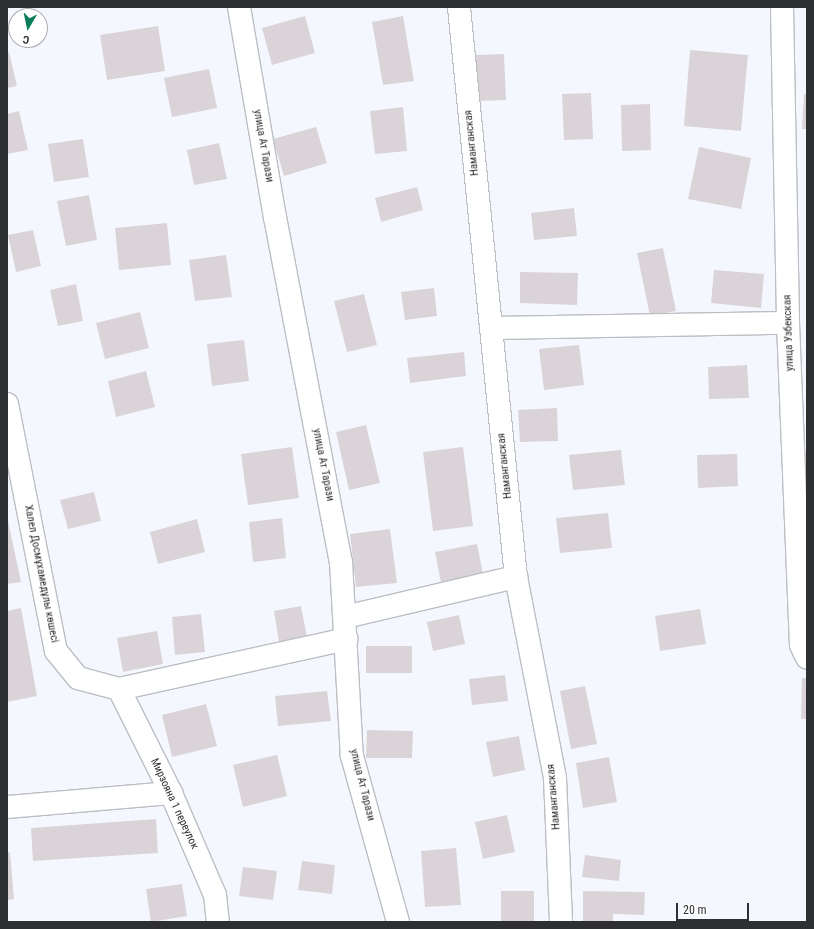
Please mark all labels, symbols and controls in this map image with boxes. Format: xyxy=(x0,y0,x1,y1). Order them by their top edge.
north arrow xyxy=(8,8,48,48)
text: С xyxy=(22,32,30,46)
street label: улица Ат Тарази xyxy=(250,108,276,184)
street label: Наманганская xyxy=(462,110,482,176)
street label: улица Узбекская xyxy=(781,295,797,371)
street label: улица Ат Тарази xyxy=(309,427,337,503)
street label: Наманганская xyxy=(495,433,515,499)
street label: Халел Досмұхамедұлы көшесі xyxy=(21,504,61,644)
street label: улица Ат Тарази xyxy=(347,748,377,822)
street label: Мирзояна 1 переулок xyxy=(147,757,201,851)
street label: Наманганская xyxy=(545,764,563,830)
scale bar xyxy=(678,895,751,921)
text: 20 m xyxy=(683,903,707,917)

